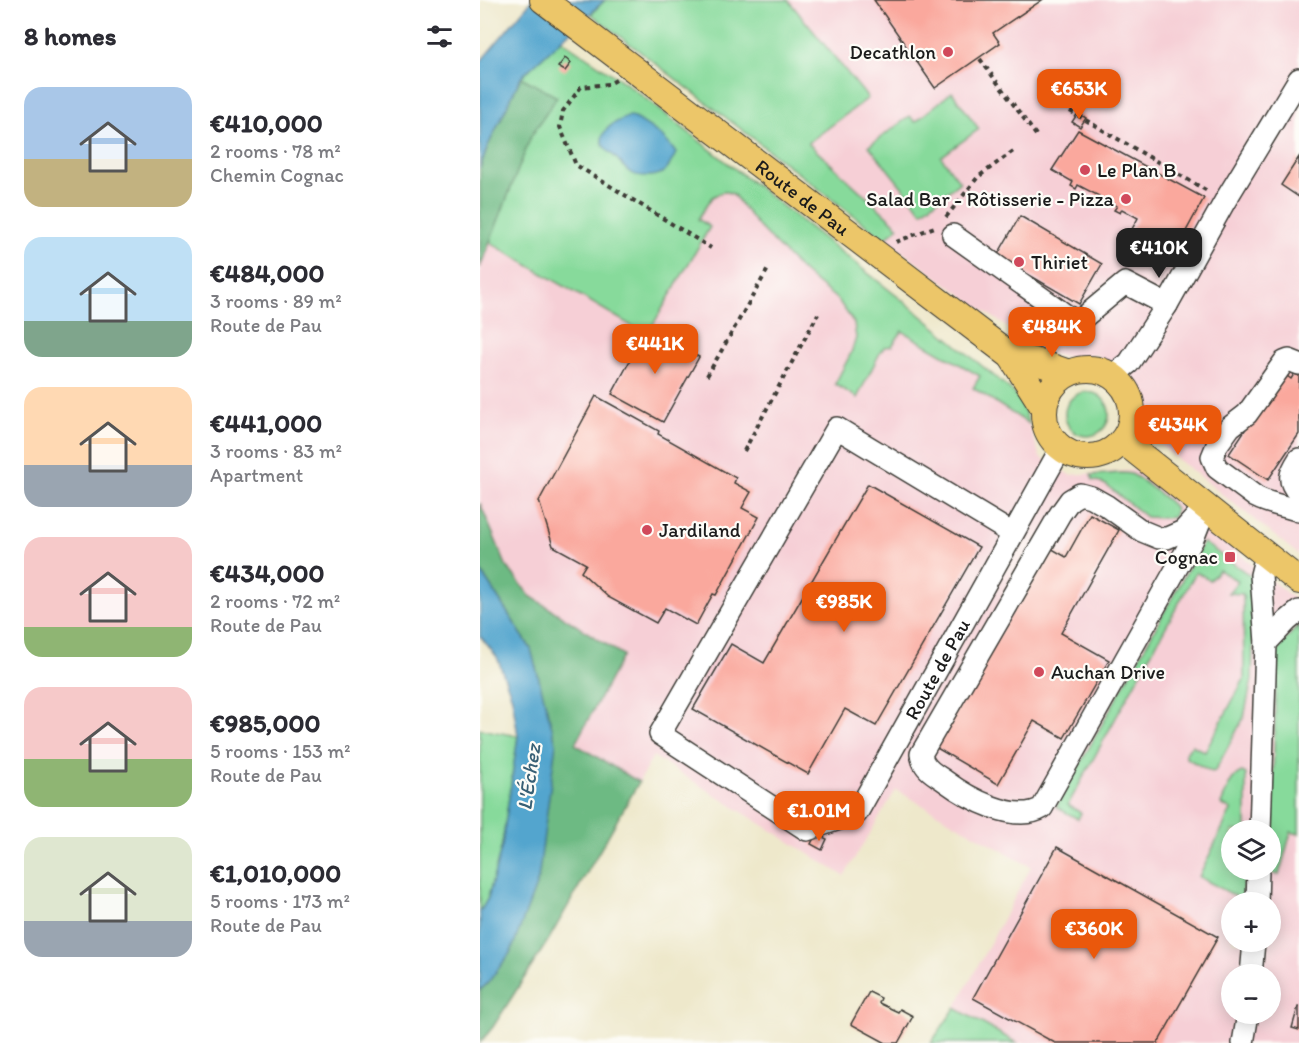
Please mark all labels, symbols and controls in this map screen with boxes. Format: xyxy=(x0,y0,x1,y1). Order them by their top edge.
text: 8 homes xyxy=(24,20,116,52)
icon: filters xyxy=(423,20,456,53)
place label: Decathlon xyxy=(849,40,936,64)
marker: Decathlon xyxy=(941,45,955,59)
pin: €653K xyxy=(1037,69,1121,120)
text: €653K xyxy=(1051,76,1107,100)
text: €410,000 xyxy=(210,107,323,139)
icon: home xyxy=(72,111,144,183)
text: 2 rooms · 78 m² xyxy=(210,139,341,163)
street label: Route de Pau xyxy=(751,154,854,241)
place label: Le Plan B xyxy=(1097,158,1176,182)
text: Chemin Cognac xyxy=(210,163,344,187)
marker: Le Plan B xyxy=(1078,163,1092,177)
place label: Salad Bar - Rôtisserie - Pizza xyxy=(866,187,1115,211)
marker: Salad Bar - Rôtisserie - Pizza xyxy=(1119,192,1133,206)
pin: €410K xyxy=(1117,228,1201,279)
text: €410K xyxy=(1130,235,1188,259)
place label: Thiriet xyxy=(1031,250,1088,274)
marker: Thiriet xyxy=(1012,255,1026,269)
text: €484,000 xyxy=(210,257,325,289)
icon: home xyxy=(72,261,144,333)
text: 3 rooms · 89 m² xyxy=(210,289,342,313)
pin: €484K xyxy=(1010,307,1094,358)
text: Route de Pau xyxy=(210,313,322,337)
text: €484K xyxy=(1022,314,1082,338)
pin: €441K xyxy=(613,324,697,375)
text: €441K xyxy=(626,331,684,355)
pin: €434K xyxy=(1136,405,1220,456)
text: €441,000 xyxy=(210,407,322,439)
icon: home xyxy=(72,411,144,483)
text: €434K xyxy=(1148,412,1208,436)
text: 3 rooms · 83 m² xyxy=(210,439,342,463)
text: Apartment xyxy=(210,463,303,487)
place label: Jardiland xyxy=(659,518,741,542)
marker: Jardiland xyxy=(640,523,654,537)
place label: Cognac xyxy=(1155,545,1218,569)
marker: Cognac xyxy=(1223,550,1237,564)
text: €434,000 xyxy=(210,557,324,589)
icon: home xyxy=(72,561,144,633)
pin: €985K xyxy=(802,582,886,633)
text: 2 rooms · 72 m² xyxy=(210,589,340,613)
text: €985K xyxy=(816,589,872,613)
text: Route de Pau xyxy=(210,613,322,637)
street label: Route de Pau xyxy=(900,615,975,724)
place label: Auchan Drive xyxy=(1051,660,1165,684)
marker: Auchan Drive xyxy=(1032,665,1046,679)
text: €985,000 xyxy=(210,707,321,739)
icon: home xyxy=(72,711,144,783)
text: 5 rooms · 153 m² xyxy=(210,739,350,763)
water label: L'Échez xyxy=(512,741,546,812)
text: Route de Pau xyxy=(210,763,322,787)
pin: €1.01M xyxy=(770,791,868,842)
text: €1.01M xyxy=(788,798,850,822)
map controls xyxy=(1221,820,1281,1024)
button: layers xyxy=(1221,820,1281,880)
text: €1,010,000 xyxy=(210,857,341,889)
icon: home xyxy=(72,861,144,933)
text: 5 rooms · 173 m² xyxy=(210,889,350,913)
button: + xyxy=(1221,892,1281,952)
pin: €360K xyxy=(1052,909,1136,960)
text: Route de Pau xyxy=(210,913,322,937)
text: €360K xyxy=(1065,916,1123,940)
button: − xyxy=(1221,964,1281,1024)

